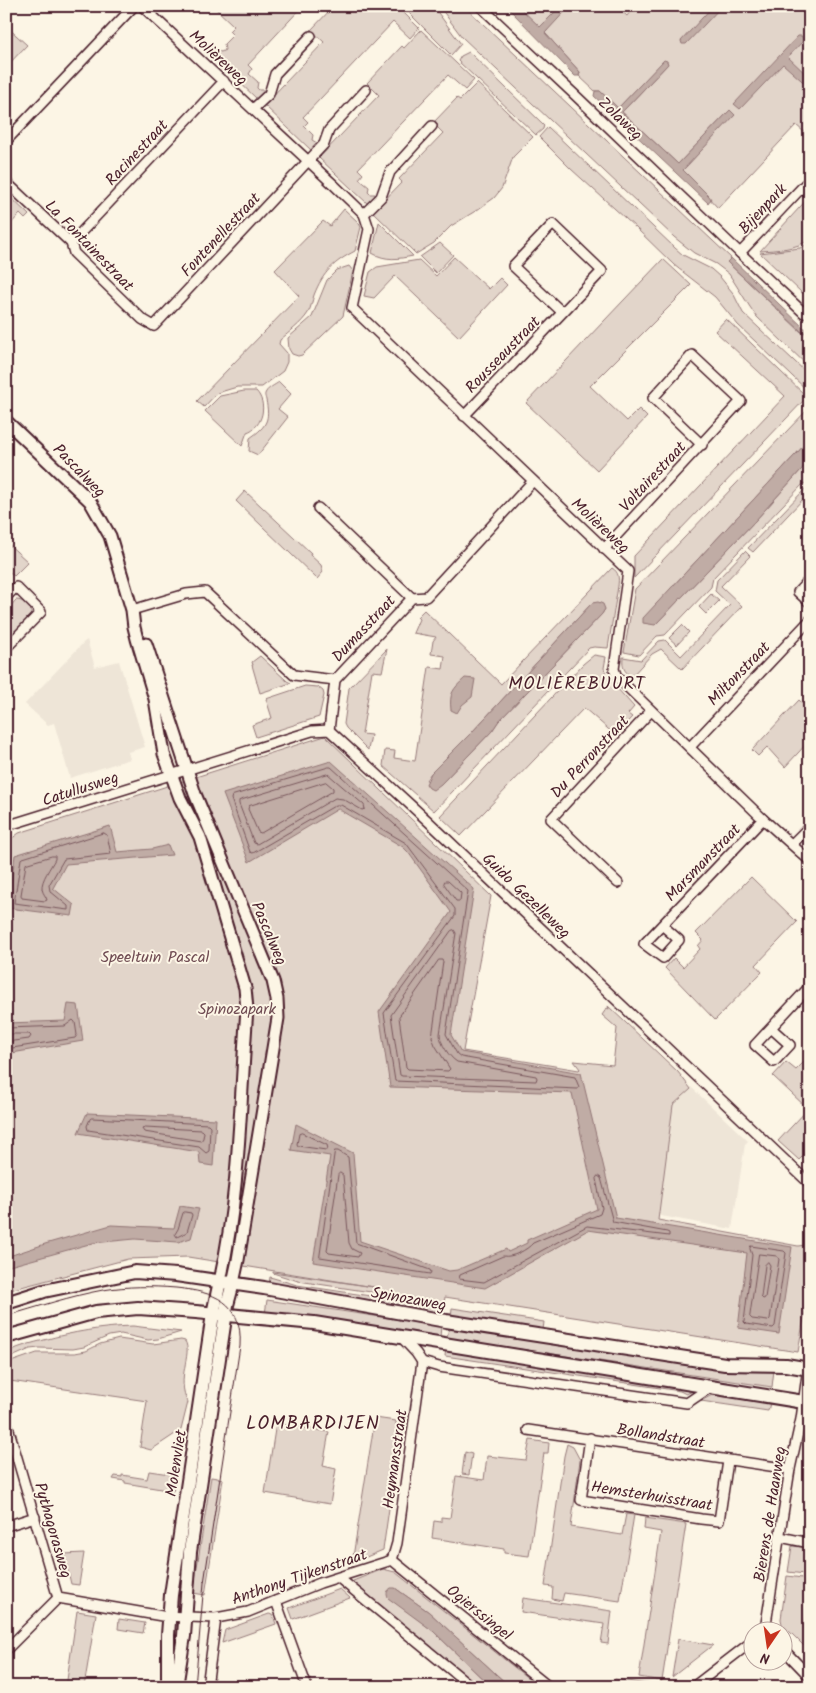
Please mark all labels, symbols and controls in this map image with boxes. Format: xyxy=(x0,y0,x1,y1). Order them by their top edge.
street label: Molièreweg xyxy=(183,24,253,92)
street label: Zolaweg xyxy=(592,91,648,147)
street label: Racinestraat xyxy=(100,114,175,192)
street label: Bijenpark xyxy=(733,178,794,240)
street label: Fontenellestraat xyxy=(175,186,268,283)
street label: La Fontainestraat xyxy=(38,194,140,298)
street label: Rousseaustraat xyxy=(459,310,547,400)
street label: Voltairestraat xyxy=(614,435,693,518)
street label: Pascalweg xyxy=(47,438,111,504)
street label: Molièreweg xyxy=(565,492,635,560)
street label: Dumasstraat xyxy=(326,589,403,668)
street label: Miltonstraat xyxy=(702,635,777,712)
district label: MOLIÈREBUURT xyxy=(508,670,646,699)
street label: Du Perronstraat xyxy=(545,709,636,804)
street label: Catullusweg xyxy=(39,765,122,814)
street label: Marsmanstraat xyxy=(659,818,748,908)
street label: Guido Gezelleweg xyxy=(476,847,576,945)
street label: Pascalweg xyxy=(244,898,293,969)
park label: Speeltuin Pascal xyxy=(101,945,209,970)
park label: Spinozapark xyxy=(198,997,277,1022)
street label: Spinozaweg xyxy=(369,1281,448,1318)
street label: Heymansstraat xyxy=(376,1407,415,1511)
district label: LOMBARDIJEN xyxy=(246,1409,380,1439)
street label: Bollandstraat xyxy=(615,1417,707,1456)
street label: Molenvliet xyxy=(159,1427,194,1498)
street label: Bierens de Haanweg xyxy=(747,1445,794,1584)
street label: Hemsterhuisstraat xyxy=(589,1475,715,1519)
street label: Pythagorasweg xyxy=(27,1480,78,1581)
street label: Anthony Tijkenstraat xyxy=(228,1542,371,1612)
street label: Ogierssingel xyxy=(441,1579,517,1648)
north arrow xyxy=(744,1620,794,1670)
text: N xyxy=(758,1646,772,1669)

